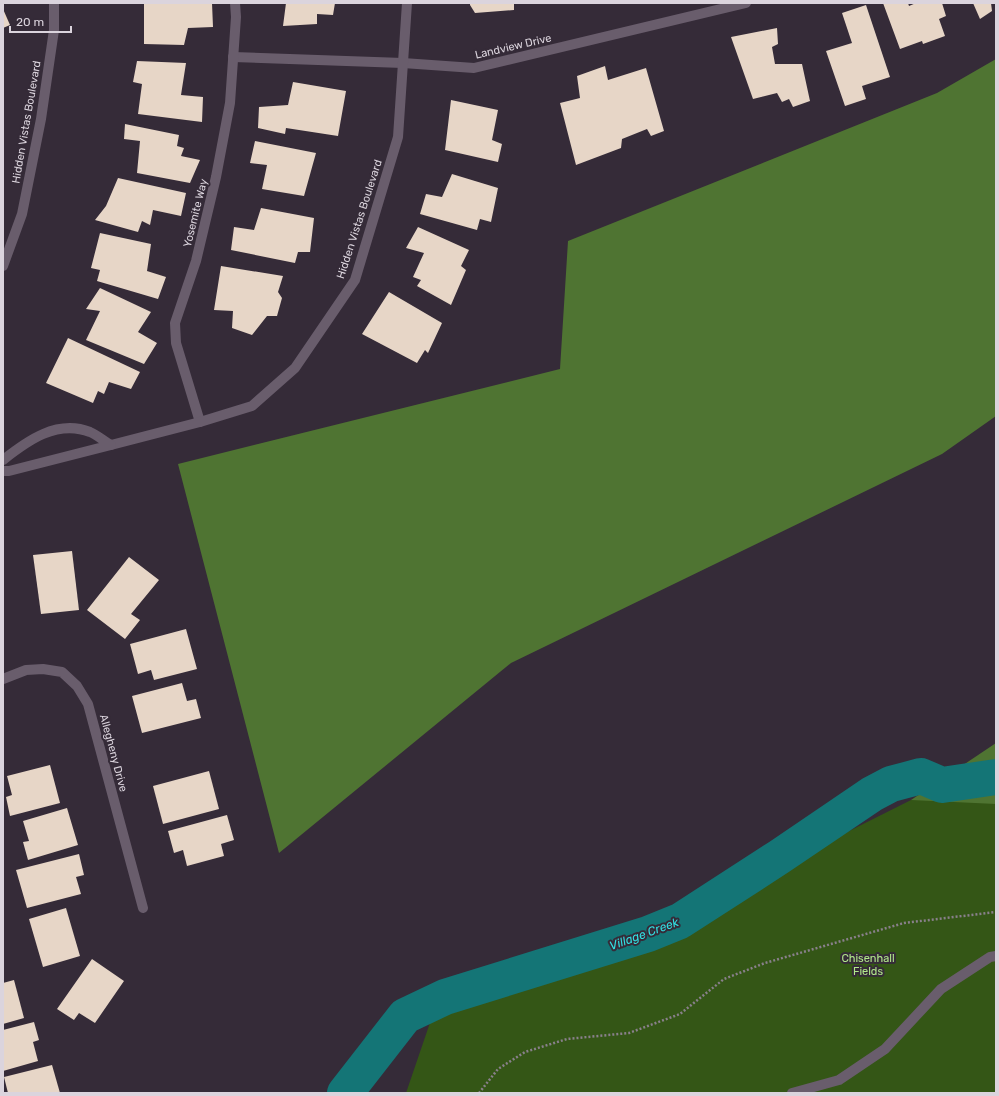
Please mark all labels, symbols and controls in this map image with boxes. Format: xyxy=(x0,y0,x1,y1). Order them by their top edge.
scale bar xyxy=(10,8,71,34)
text: 20 m xyxy=(16,15,44,29)
street label: Landview Drive xyxy=(474,31,553,62)
street label: Hidden Vistas Boulevard xyxy=(9,60,44,184)
street label: Hidden Vistas Boulevard xyxy=(334,158,385,280)
street label: Yosemite Way xyxy=(181,177,210,249)
street label: Allegheny Drive xyxy=(97,713,130,793)
water label: Village Creek xyxy=(608,915,681,953)
park label: Chisenhall Fields xyxy=(841,952,895,978)

